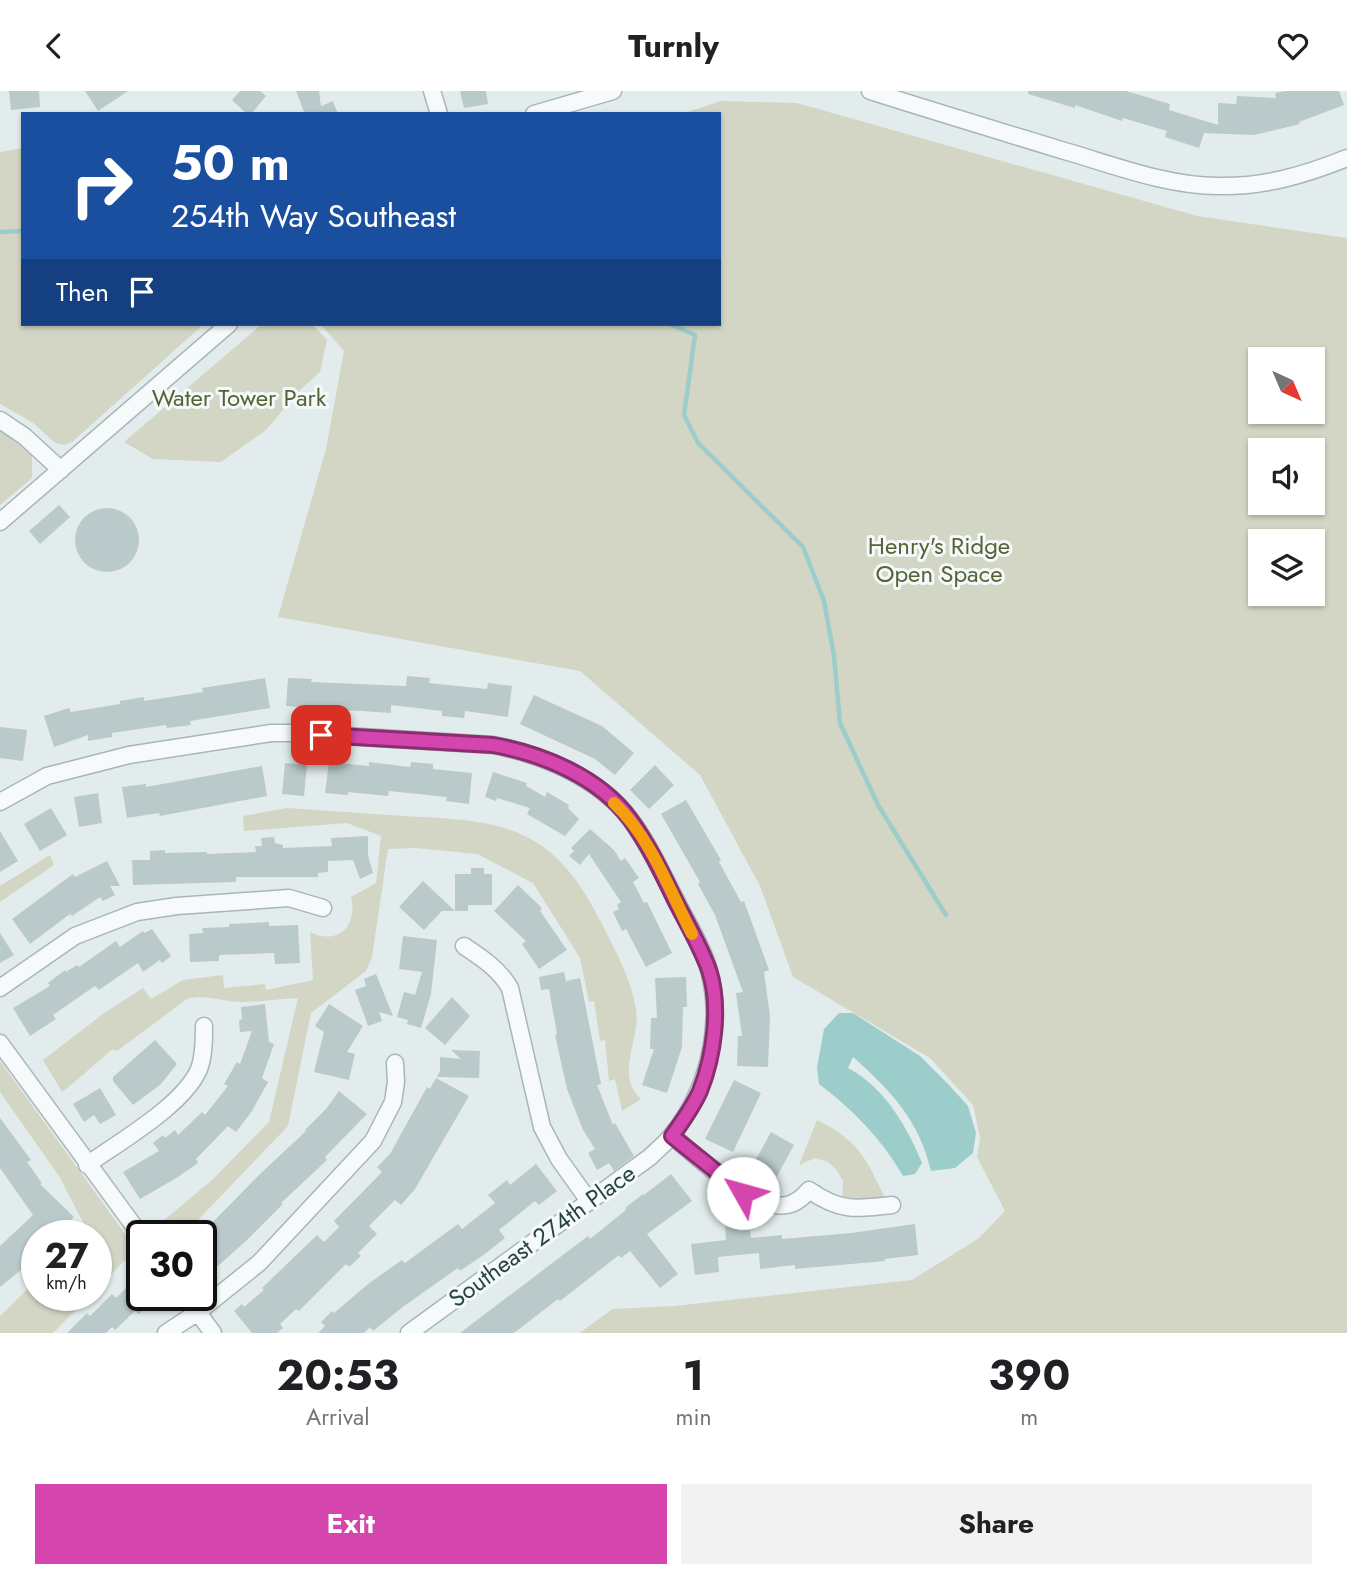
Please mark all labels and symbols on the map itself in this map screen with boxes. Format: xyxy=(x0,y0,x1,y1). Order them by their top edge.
north arrow xyxy=(1248,347,1325,423)
park label: Water Tower Park xyxy=(152,380,327,415)
park label: Henry's Ridge Open Space xyxy=(868,528,1010,591)
pin xyxy=(291,705,351,765)
street label: Southeast 274th Place xyxy=(441,1156,642,1315)
position arrow xyxy=(706,1156,780,1230)
speed limit sign: 30 xyxy=(126,1220,217,1311)

